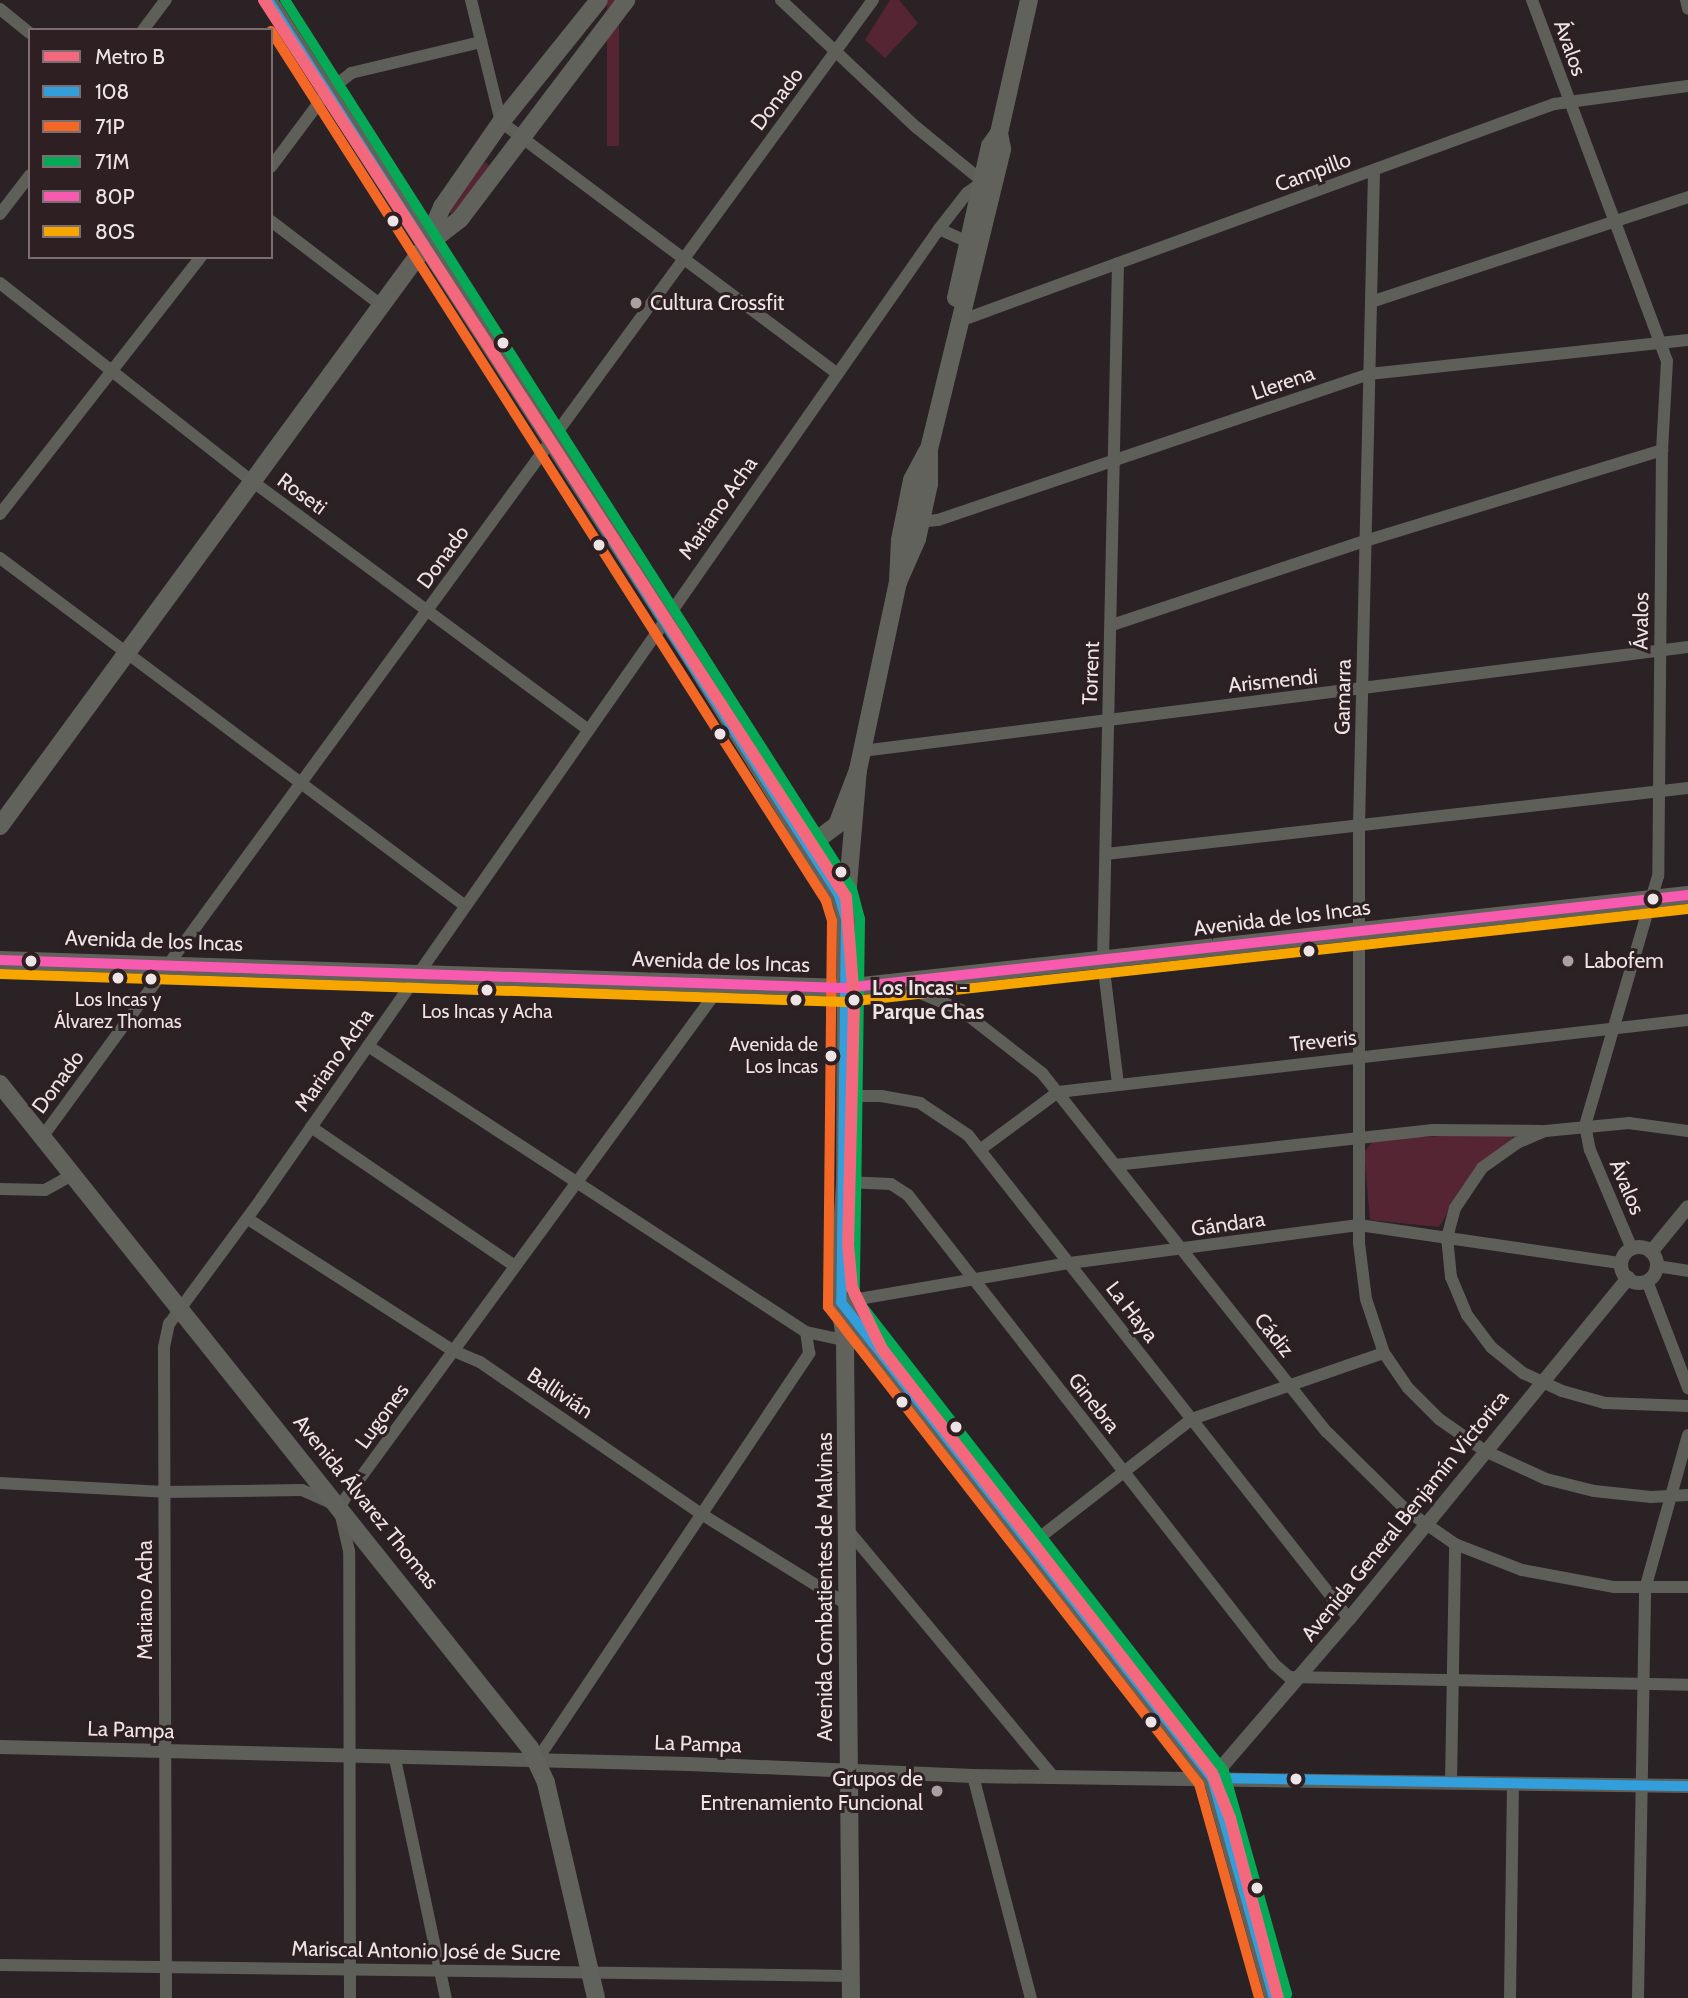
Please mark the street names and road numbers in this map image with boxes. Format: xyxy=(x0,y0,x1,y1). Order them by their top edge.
street label: Ávalos xyxy=(1548,17,1592,79)
street label: Donado xyxy=(745,63,809,135)
street label: Campillo xyxy=(1272,147,1354,197)
street label: Llerena xyxy=(1248,360,1318,406)
street label: Mariano Acha xyxy=(673,452,763,564)
street label: Roseti xyxy=(272,468,332,520)
street label: Donado xyxy=(412,521,474,593)
street label: Ávalos xyxy=(1628,592,1654,650)
street label: Torrent xyxy=(1077,641,1105,705)
street label: Gamarra xyxy=(1330,659,1356,735)
street label: Arismendi xyxy=(1227,664,1319,698)
street label: Avenida de los Incas xyxy=(1192,895,1372,941)
street label: Avenida de los Incas xyxy=(65,925,243,957)
street label: Avenida de los Incas xyxy=(632,946,810,978)
street label: Mariano Acha xyxy=(289,1004,379,1116)
street label: Treveris xyxy=(1288,1025,1358,1057)
street label: Donado xyxy=(27,1046,89,1118)
street label: Ávalos xyxy=(1604,1156,1650,1218)
street label: Gándara xyxy=(1189,1206,1267,1242)
street label: La Haya xyxy=(1100,1277,1164,1347)
street label: Cádiz xyxy=(1249,1308,1299,1362)
street label: Ballivián xyxy=(522,1362,598,1424)
street label: Ginebra xyxy=(1063,1368,1125,1438)
street label: Lugones xyxy=(350,1378,414,1454)
street label: Avenida General Benjamín Victorica xyxy=(1296,1386,1514,1646)
street label: Avenida Álvarez Thomas xyxy=(288,1410,444,1594)
street label: Avenida Combatientes de Malvinas xyxy=(812,1432,838,1742)
street label: Mariano Acha xyxy=(132,1540,158,1660)
street label: La Pampa xyxy=(87,1716,175,1744)
street label: La Pampa xyxy=(654,1730,742,1758)
street label: Mariscal Antonio José de Sucre xyxy=(291,1936,561,1966)

